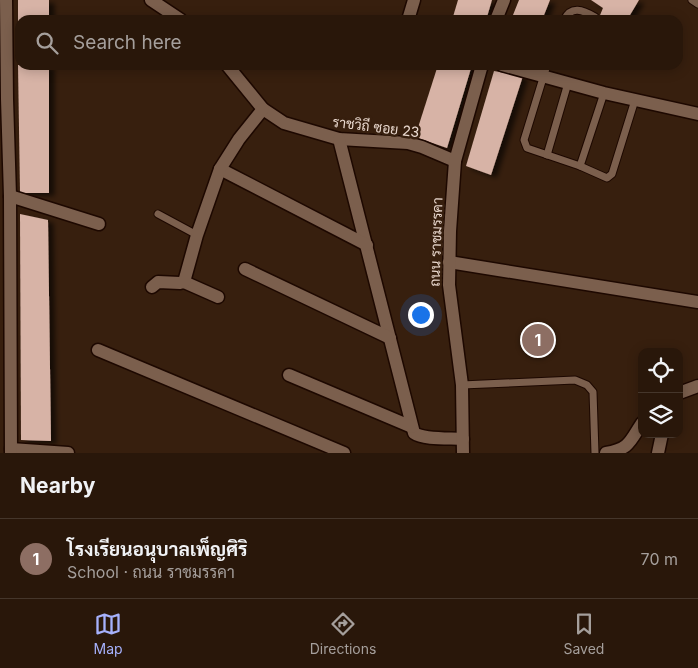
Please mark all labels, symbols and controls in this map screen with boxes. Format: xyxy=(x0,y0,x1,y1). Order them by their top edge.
search box xyxy=(15,15,683,70)
icon: search xyxy=(33,29,61,57)
text: Search here xyxy=(73,31,182,54)
street label: ราชวิถี ซอย 23 xyxy=(332,113,420,140)
street label: ถนน ราชมรรคา xyxy=(425,197,446,287)
your location xyxy=(408,302,434,328)
pin: 1 xyxy=(522,321,554,359)
map controls xyxy=(638,348,683,438)
button: locate xyxy=(638,348,683,393)
button: layers xyxy=(638,393,683,438)
text: Nearby xyxy=(20,473,95,498)
text: โรงเรียนอนุบาลเพ็ญศิริ xyxy=(67,538,247,561)
text: 1 xyxy=(33,549,39,569)
text: 70 m xyxy=(641,549,678,569)
text: School · ถนน ราชมรรคา xyxy=(67,562,235,582)
tab: Map xyxy=(94,610,123,657)
tab: Directions xyxy=(310,610,376,657)
tab: Saved xyxy=(563,610,604,657)

